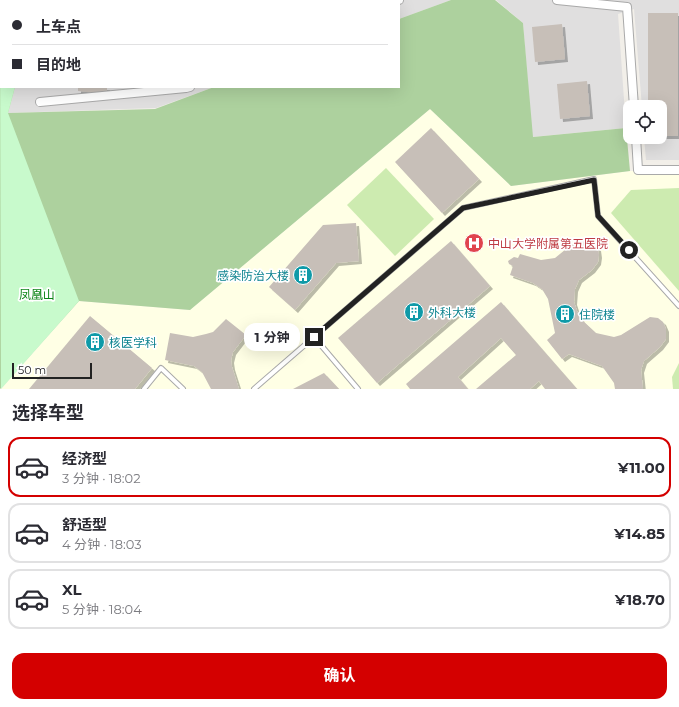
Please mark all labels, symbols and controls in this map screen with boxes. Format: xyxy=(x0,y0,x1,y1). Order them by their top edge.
text: 上车点 xyxy=(36,17,81,36)
text: 目的地 xyxy=(36,55,81,74)
map controls xyxy=(623,100,667,144)
button: locate xyxy=(623,100,667,144)
hospital icon: 中山大学附属第五医院 xyxy=(463,232,485,254)
place label: 中山大学附属第五医院 xyxy=(488,236,608,251)
route start xyxy=(620,241,638,259)
building icon: 感染防治大楼 xyxy=(292,264,314,286)
place label: 感染防治大楼 xyxy=(217,268,289,283)
park label: 凤凰山 xyxy=(19,287,55,302)
building icon: 外科大楼 xyxy=(403,301,425,323)
building icon: 住院楼 xyxy=(554,303,576,325)
place label: 外科大楼 xyxy=(428,305,476,320)
place label: 住院楼 xyxy=(579,307,615,322)
callout: 1 分钟 xyxy=(244,323,300,351)
route end xyxy=(305,328,323,346)
text: 1 分钟 xyxy=(255,329,289,345)
building icon: 核医学科 xyxy=(84,331,106,353)
place label: 核医学科 xyxy=(109,335,157,350)
scale bar xyxy=(12,361,92,380)
text: 50 m xyxy=(18,363,46,377)
text: 选择车型 xyxy=(12,402,84,424)
icon: car xyxy=(14,449,50,485)
text: 经济型 xyxy=(62,449,107,468)
text: ¥11.00 xyxy=(618,458,665,477)
text: 3 分钟 · 18:02 xyxy=(62,470,141,486)
icon: car xyxy=(14,515,50,551)
text: 舒适型 xyxy=(62,515,107,534)
text: ¥14.85 xyxy=(614,524,665,543)
text: 4 分钟 · 18:03 xyxy=(62,536,142,552)
text: XL xyxy=(62,580,81,599)
icon: car xyxy=(14,581,50,617)
text: ¥18.70 xyxy=(615,590,665,609)
text: 5 分钟 · 18:04 xyxy=(62,601,142,617)
button: 确认 xyxy=(12,653,667,699)

